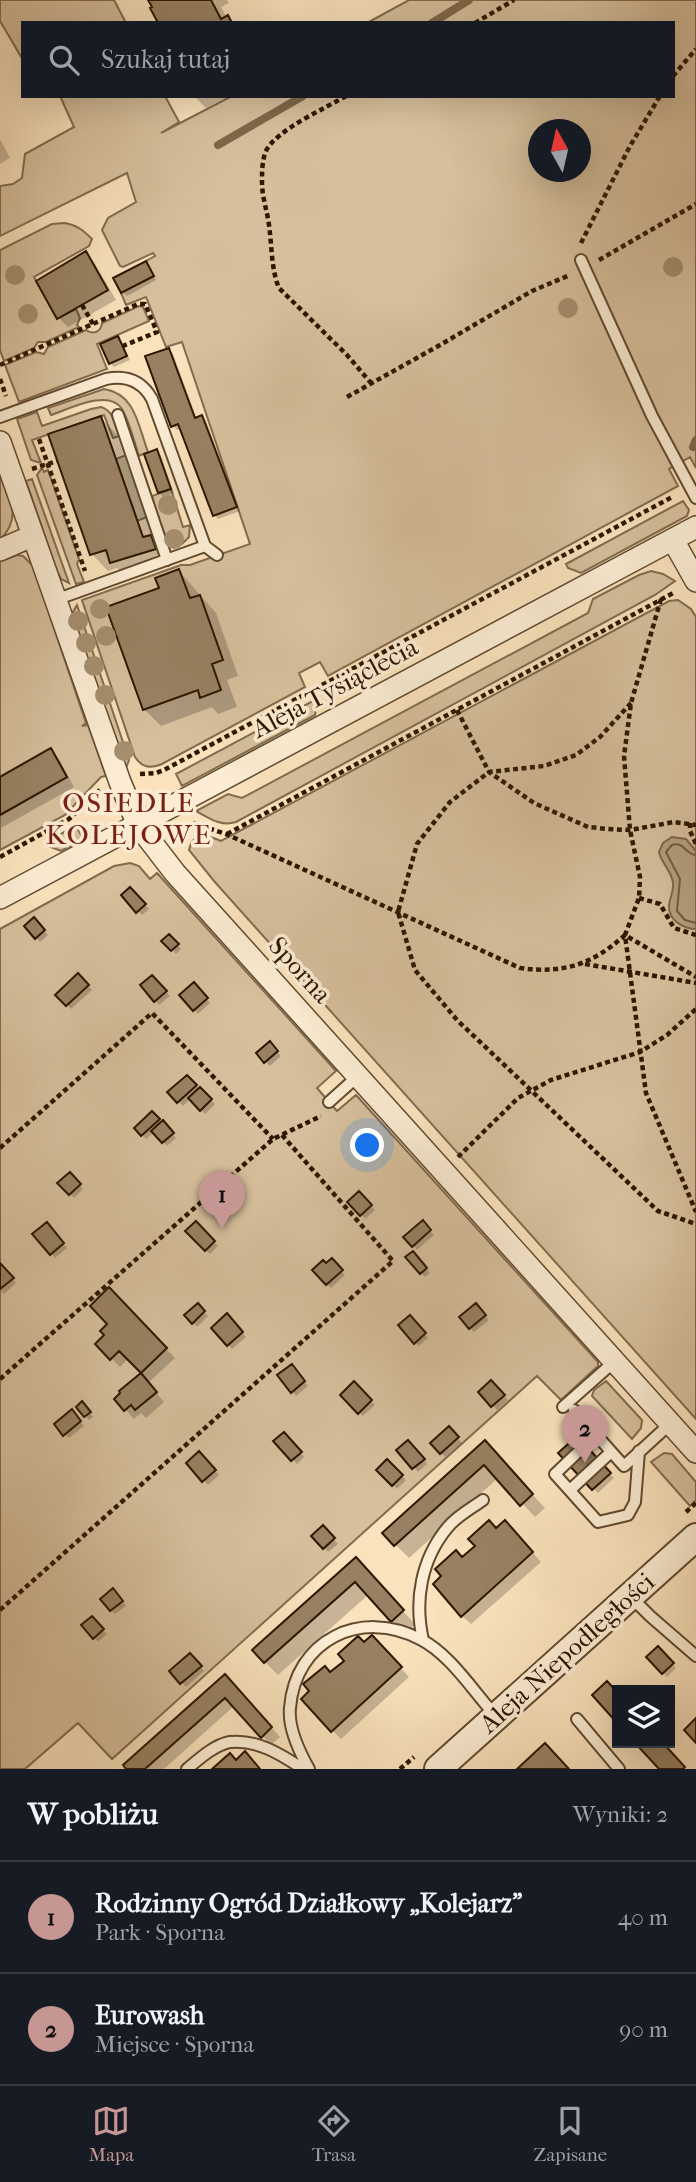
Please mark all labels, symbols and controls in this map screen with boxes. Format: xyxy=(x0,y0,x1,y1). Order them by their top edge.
search box xyxy=(21,21,675,98)
icon: search xyxy=(45,41,83,79)
text: Szukaj tutaj xyxy=(101,44,230,75)
north arrow xyxy=(528,119,591,182)
street label: Aleja Tysiąclecia xyxy=(246,631,425,746)
district label: OSIEDLE KOLEJOWE xyxy=(45,786,213,851)
street label: Sporna xyxy=(262,930,339,1010)
your location xyxy=(350,1128,384,1162)
pin: 1 xyxy=(199,1171,245,1229)
pin: 2 xyxy=(562,1405,608,1463)
street label: Aleja Niepodległości xyxy=(472,1566,661,1740)
map controls xyxy=(612,1685,675,1748)
button: layers xyxy=(612,1685,675,1748)
text: W pobliżu xyxy=(28,1797,158,1832)
text: Wyniki: 2 xyxy=(573,1801,668,1828)
text: Rodzinny Ogród Działkowy „Kolejarz” xyxy=(95,1888,522,1919)
text: 1 xyxy=(47,1904,55,1931)
text: 40 m xyxy=(618,1904,668,1931)
text: Park · Sporna xyxy=(95,1919,225,1946)
text: Eurowash xyxy=(95,2000,204,2031)
text: 2 xyxy=(45,2016,57,2043)
text: 90 m xyxy=(619,2016,668,2043)
text: Miejsce · Sporna xyxy=(95,2031,254,2058)
tab: Mapa xyxy=(89,2102,134,2166)
tab: Trasa xyxy=(312,2102,356,2166)
tab: Zapisane xyxy=(534,2102,607,2166)

